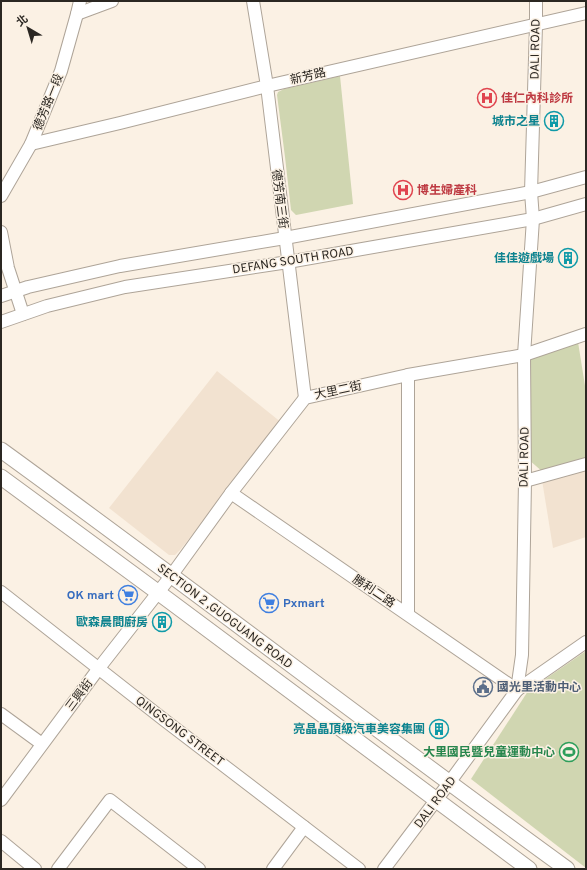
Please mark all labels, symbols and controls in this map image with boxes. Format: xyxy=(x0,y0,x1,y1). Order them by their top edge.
north arrow xyxy=(8,8,48,48)
text: 北 xyxy=(14,12,31,30)
street label: DALI ROAD xyxy=(527,18,545,80)
street label: 新芳路 xyxy=(289,65,328,89)
street label: 德芳路一段 xyxy=(30,72,68,133)
hospital icon: 佳仁內科診所 xyxy=(476,87,498,109)
place label: 佳仁內科診所 xyxy=(501,91,573,107)
building icon: 城市之星 xyxy=(543,110,565,132)
place label: 城市之星 xyxy=(492,114,540,130)
street label: 德芳南三街 xyxy=(267,168,291,230)
hospital icon: 博生婦產科 xyxy=(392,179,414,201)
place label: 博生婦產科 xyxy=(417,183,477,199)
street label: DEFANG SOUTH ROAD xyxy=(231,244,355,278)
building icon: 佳佳遊戲場 xyxy=(557,247,579,269)
place label: 佳佳遊戲場 xyxy=(494,251,554,267)
street label: 大里二街 xyxy=(313,378,363,404)
street label: DALI ROAD xyxy=(516,426,534,488)
street label: SECTION 2 ,GUOGUANG ROAD xyxy=(154,561,295,673)
street label: 勝利二路 xyxy=(349,572,398,612)
supermarket icon: OK mart xyxy=(117,584,139,606)
place label: OK mart xyxy=(67,588,114,604)
supermarket icon: Pxmart xyxy=(258,592,280,614)
place label: Pxmart xyxy=(283,596,325,612)
building icon: 歐森晨間廚房 xyxy=(151,611,173,633)
place label: 歐森晨間廚房 xyxy=(76,615,148,631)
street label: 三興街 xyxy=(63,676,97,715)
public building icon: 國光里活動中心 xyxy=(472,676,494,698)
place label: 國光里活動中心 xyxy=(497,680,581,696)
street label: QINGSONG STREET xyxy=(132,693,227,770)
building icon: 亮晶晶頂級汽車美容集團 xyxy=(428,718,450,740)
place label: 亮晶晶頂級汽車美容集團 xyxy=(293,722,425,738)
sports icon: 大里國民暨兒童運動中心 xyxy=(558,741,580,763)
place label: 大里國民暨兒童運動中心 xyxy=(423,745,555,761)
street label: DALI ROAD xyxy=(411,774,460,832)

